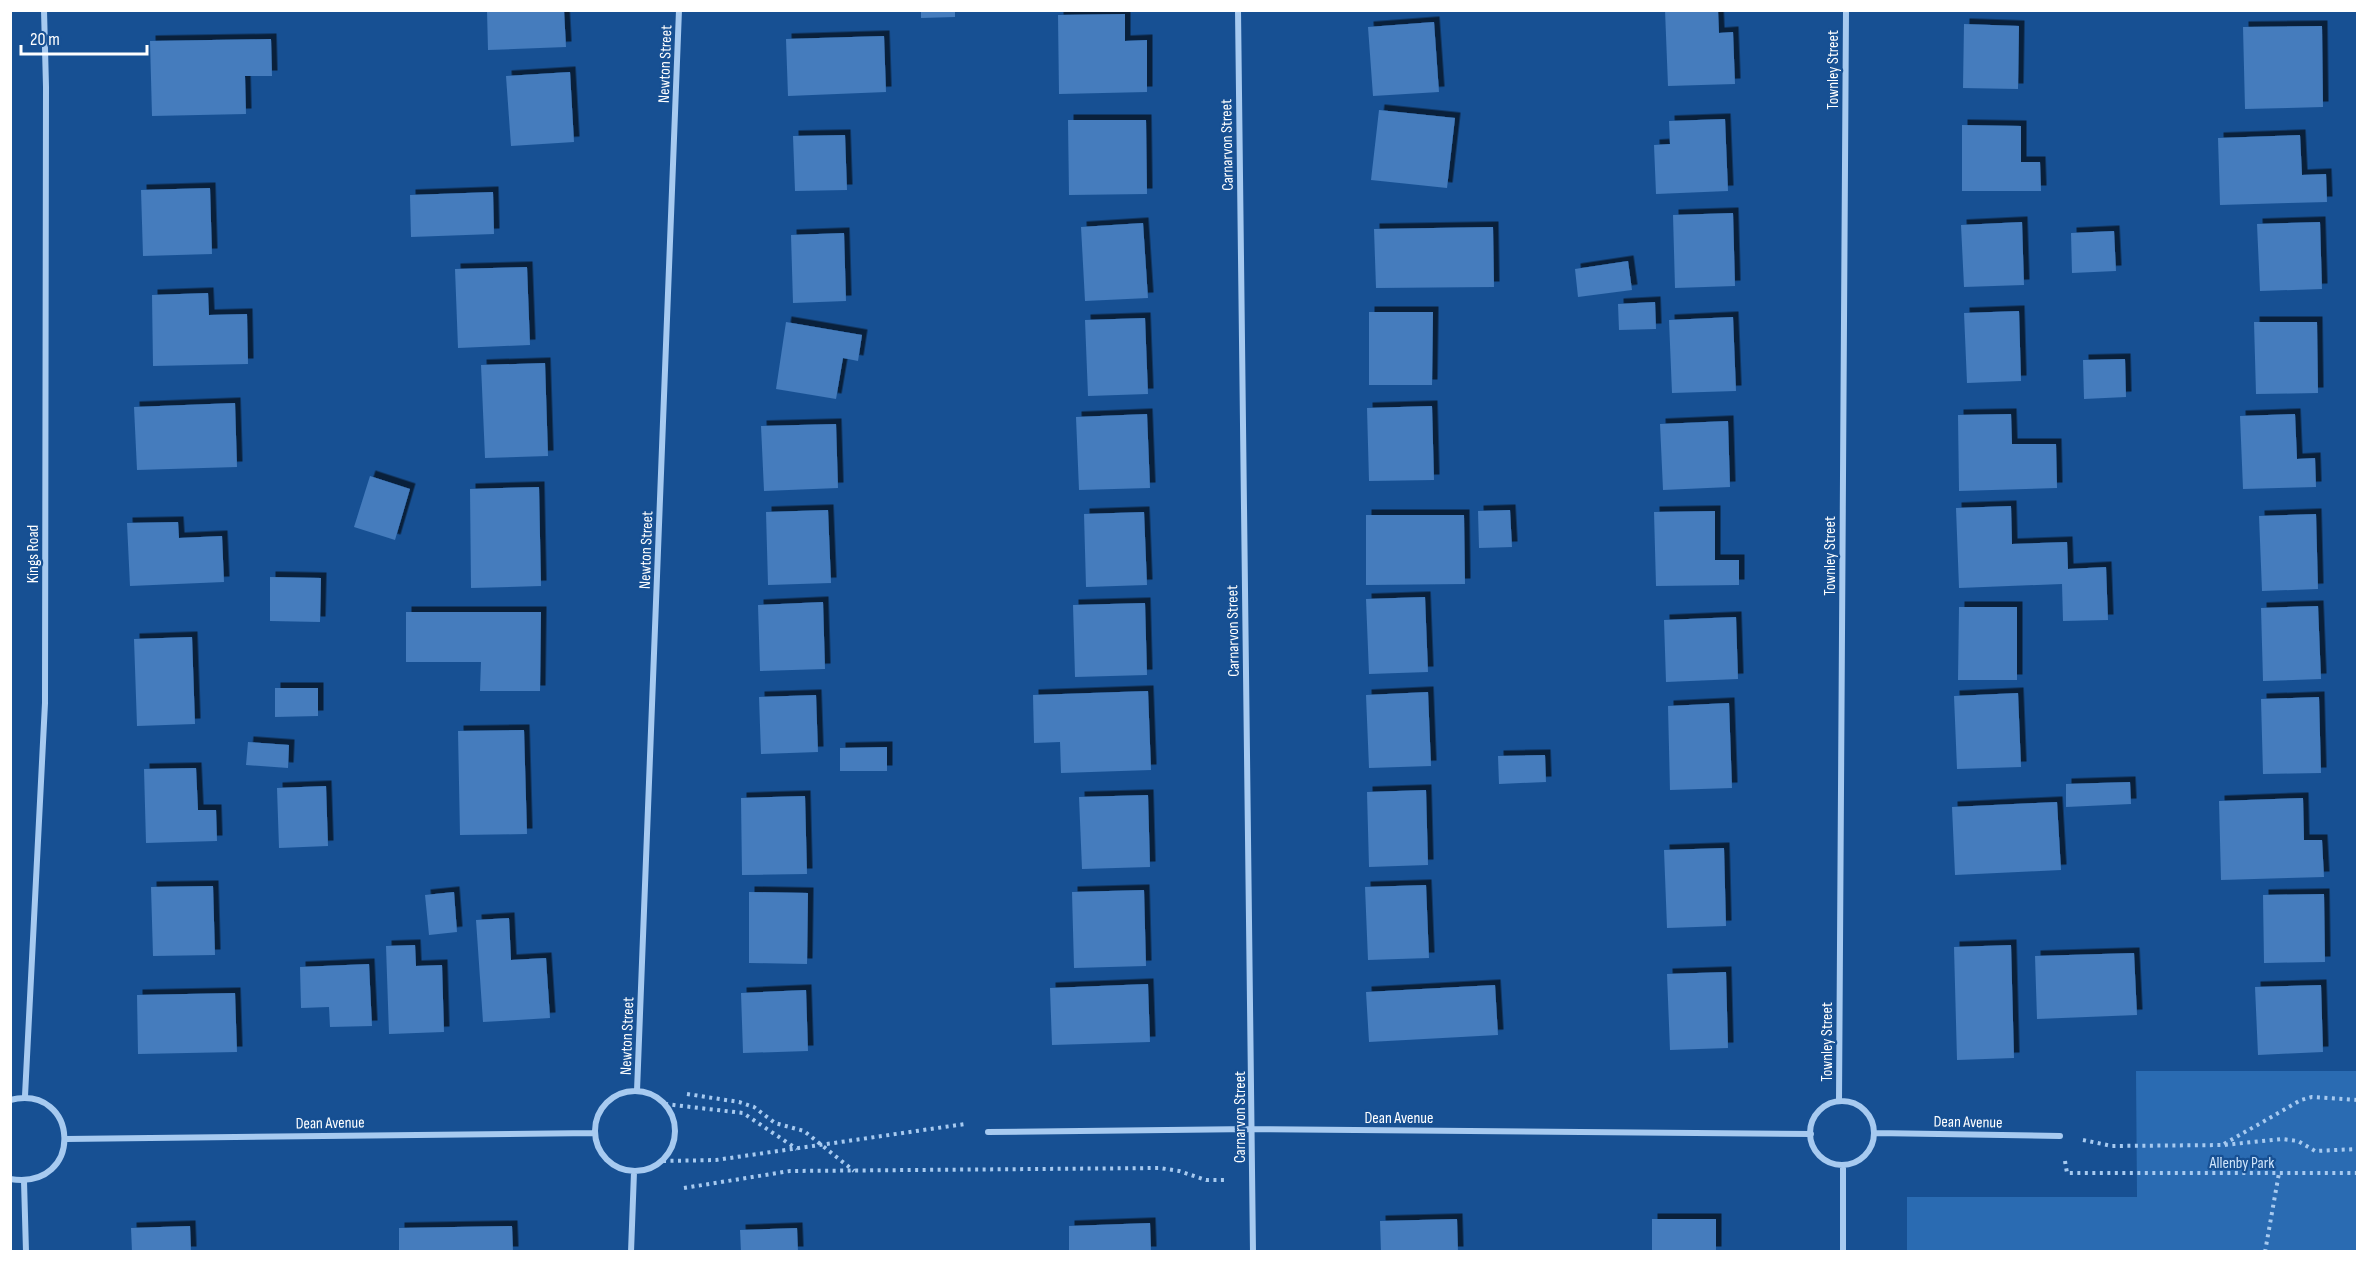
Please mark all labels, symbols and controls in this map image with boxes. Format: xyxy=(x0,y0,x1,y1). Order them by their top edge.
scale bar xyxy=(21,18,147,56)
street label: Newton Street xyxy=(655,25,676,103)
text: 20 m xyxy=(30,29,60,50)
street label: Townley Street xyxy=(1824,30,1843,110)
street label: Carnarvon Street xyxy=(1217,99,1238,191)
street label: Newton Street xyxy=(636,511,657,589)
street label: Townley Street xyxy=(1821,516,1840,596)
street label: Kings Road xyxy=(24,525,43,583)
street label: Carnarvon Street xyxy=(1223,585,1244,677)
street label: Newton Street xyxy=(617,997,638,1075)
street label: Townley Street xyxy=(1818,1002,1837,1082)
street label: Carnarvon Street xyxy=(1231,1071,1250,1163)
street label: Dean Avenue xyxy=(1365,1109,1433,1128)
street label: Dean Avenue xyxy=(1933,1112,2003,1133)
street label: Dean Avenue xyxy=(295,1113,365,1134)
park label: Allenby Park xyxy=(2209,1154,2274,1173)

